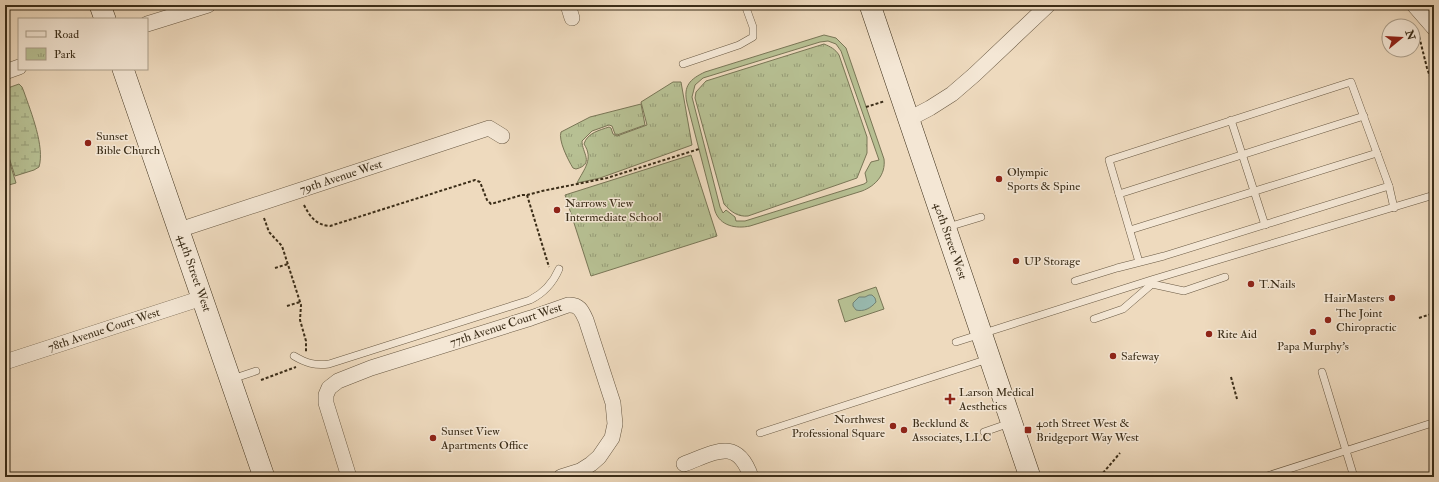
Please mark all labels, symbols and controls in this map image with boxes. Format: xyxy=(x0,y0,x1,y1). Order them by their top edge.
legend xyxy=(18,18,148,70)
north arrow xyxy=(1381,18,1421,58)
text: Road xyxy=(54,27,79,42)
text: N xyxy=(1402,27,1418,43)
text: Park xyxy=(54,47,76,62)
place label: Sunset Bible Church xyxy=(96,129,161,158)
marker: Sunset Bible Church xyxy=(83,138,93,148)
street label: 79th Avenue West xyxy=(298,157,384,197)
place label: Olympic Sports & Spine xyxy=(1007,165,1080,194)
marker: Olympic Sports & Spine xyxy=(994,174,1004,184)
place label: Narrows View Intermediate School xyxy=(565,196,661,225)
street label: 40th Street West xyxy=(930,200,970,282)
marker: Narrows View Intermediate School xyxy=(552,205,562,215)
street label: 44th Street West xyxy=(174,232,214,314)
place label: UP Storage xyxy=(1024,254,1080,269)
marker: UP Storage xyxy=(1011,256,1021,266)
place label: T.Nails xyxy=(1259,277,1295,292)
marker: T.Nails xyxy=(1246,279,1256,289)
place label: HairMasters xyxy=(1324,291,1384,306)
marker: HairMasters xyxy=(1387,293,1397,303)
street label: 77th Avenue Court West xyxy=(448,300,564,350)
street label: 78th Avenue Court West xyxy=(46,305,162,355)
place label: The Joint Chiropractic xyxy=(1336,306,1397,335)
marker: The Joint Chiropractic xyxy=(1323,315,1333,325)
place label: Rite Aid xyxy=(1217,327,1257,342)
marker: Papa Murphy's xyxy=(1308,327,1318,337)
marker: Rite Aid xyxy=(1204,329,1214,339)
place label: Papa Murphy's xyxy=(1277,339,1349,354)
place label: Safeway xyxy=(1121,349,1160,364)
marker: Safeway xyxy=(1108,351,1118,361)
place label: Larson Medical Aesthetics xyxy=(958,385,1034,414)
marker: Larson Medical Aesthetics xyxy=(944,393,956,405)
place label: Northwest Professional Square xyxy=(792,412,885,441)
place label: Becklund & Associates, LLC xyxy=(911,416,991,445)
place label: 40th Street West & Bridgeport Way West xyxy=(1036,416,1139,445)
marker: Northwest Professional Square xyxy=(888,421,898,431)
place label: Sunset View Apartments Office xyxy=(440,424,528,453)
marker: Becklund & Associates, LLC xyxy=(899,425,909,435)
marker: 40th Street West & Bridgeport Way West xyxy=(1023,425,1033,435)
marker: Sunset View Apartments Office xyxy=(428,433,438,443)

